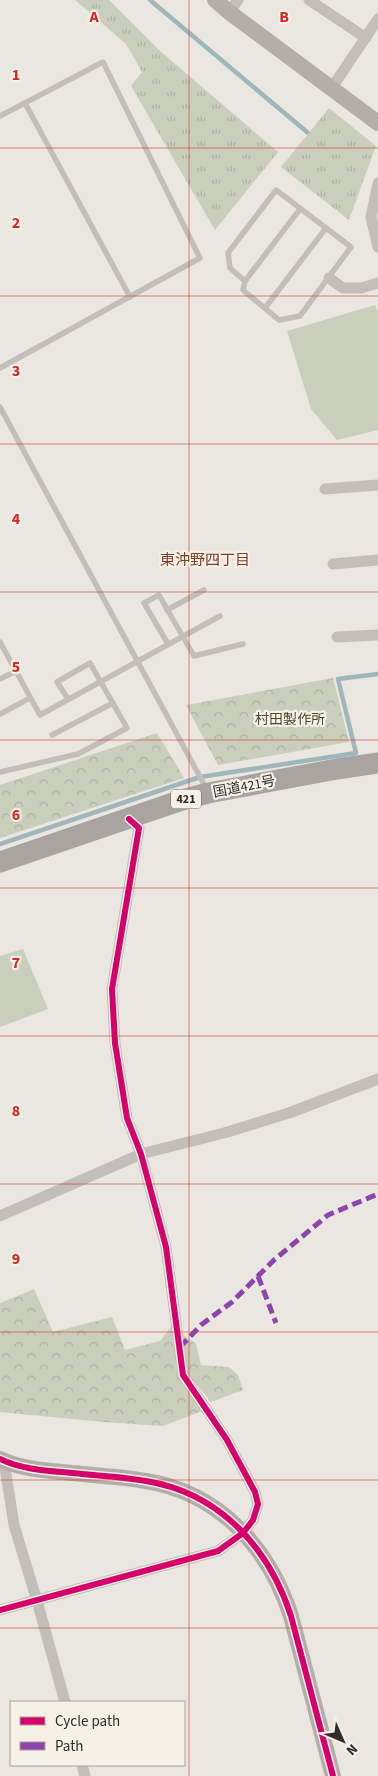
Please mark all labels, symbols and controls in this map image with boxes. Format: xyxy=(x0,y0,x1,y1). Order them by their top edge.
text: A xyxy=(88,6,99,28)
text: B xyxy=(279,6,289,28)
text: 1 xyxy=(12,64,20,86)
text: 2 xyxy=(12,212,20,234)
text: 3 xyxy=(12,360,20,382)
text: 4 xyxy=(12,508,21,530)
district label: 東沖野四丁目 xyxy=(160,550,250,571)
text: 5 xyxy=(12,656,20,678)
park label: 村田製作所 xyxy=(255,710,325,730)
street label: 国道421号 xyxy=(211,771,277,803)
road number: 421 xyxy=(171,790,201,809)
text: 6 xyxy=(12,804,20,826)
text: 7 xyxy=(12,952,20,974)
text: 8 xyxy=(12,1100,20,1122)
text: 9 xyxy=(12,1248,20,1270)
legend xyxy=(10,1701,185,1766)
text: Cycle path xyxy=(55,1711,120,1732)
north arrow xyxy=(318,1716,368,1766)
text: Path xyxy=(55,1736,83,1757)
text: N xyxy=(341,1739,362,1760)

